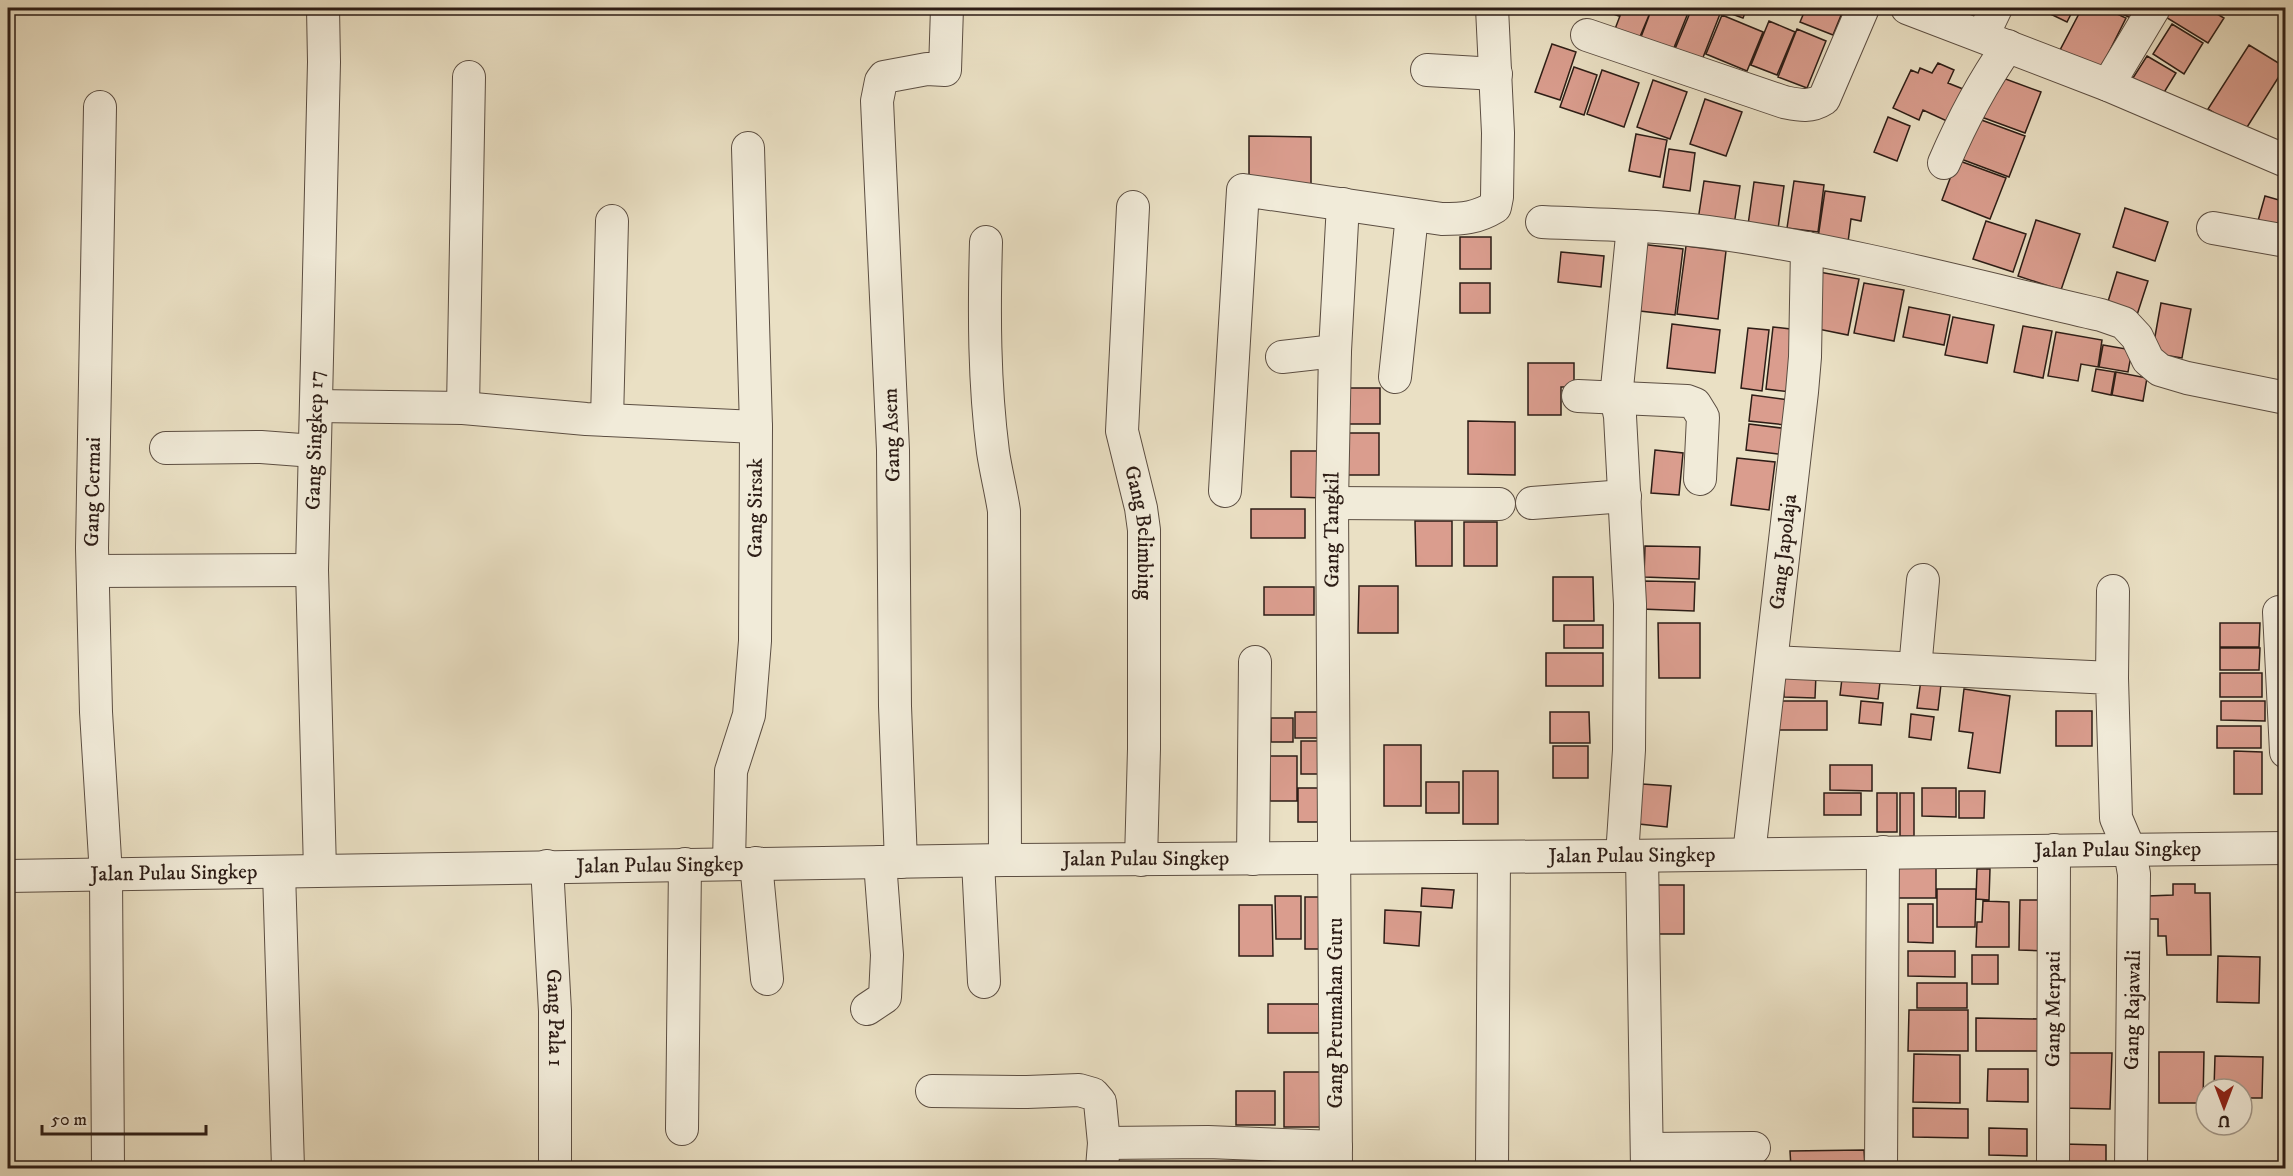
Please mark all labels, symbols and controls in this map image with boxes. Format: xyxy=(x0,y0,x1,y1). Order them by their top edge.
street label: Gang Singkep 17 xyxy=(300,370,330,510)
street label: Gang Asem xyxy=(877,387,907,483)
street label: Gang Cermai xyxy=(79,437,107,547)
street label: Gang Sirsak xyxy=(742,457,769,558)
street label: Gang Belimbing xyxy=(1118,463,1157,601)
street label: Gang Tangkil xyxy=(1319,471,1346,588)
street label: Gang Japolaja xyxy=(1764,493,1803,611)
street label: Jalan Pulau Singkep xyxy=(2032,836,2201,864)
street label: Jalan Pulau Singkep xyxy=(1546,842,1716,869)
street label: Jalan Pulau Singkep xyxy=(1060,846,1229,873)
street label: Jalan Pulau Singkep xyxy=(574,851,744,880)
street label: Jalan Pulau Singkep xyxy=(88,859,258,888)
street label: Gang Perumahan Guru xyxy=(1323,918,1349,1108)
street label: Gang Rajawali xyxy=(2119,950,2147,1070)
street label: Gang Merpati xyxy=(2040,951,2067,1067)
street label: Gang Pala 1 xyxy=(540,968,568,1067)
north arrow xyxy=(2194,1077,2254,1137)
scale bar xyxy=(42,1098,206,1136)
text: 50 m xyxy=(51,1109,87,1131)
text: U xyxy=(2217,1111,2230,1131)

